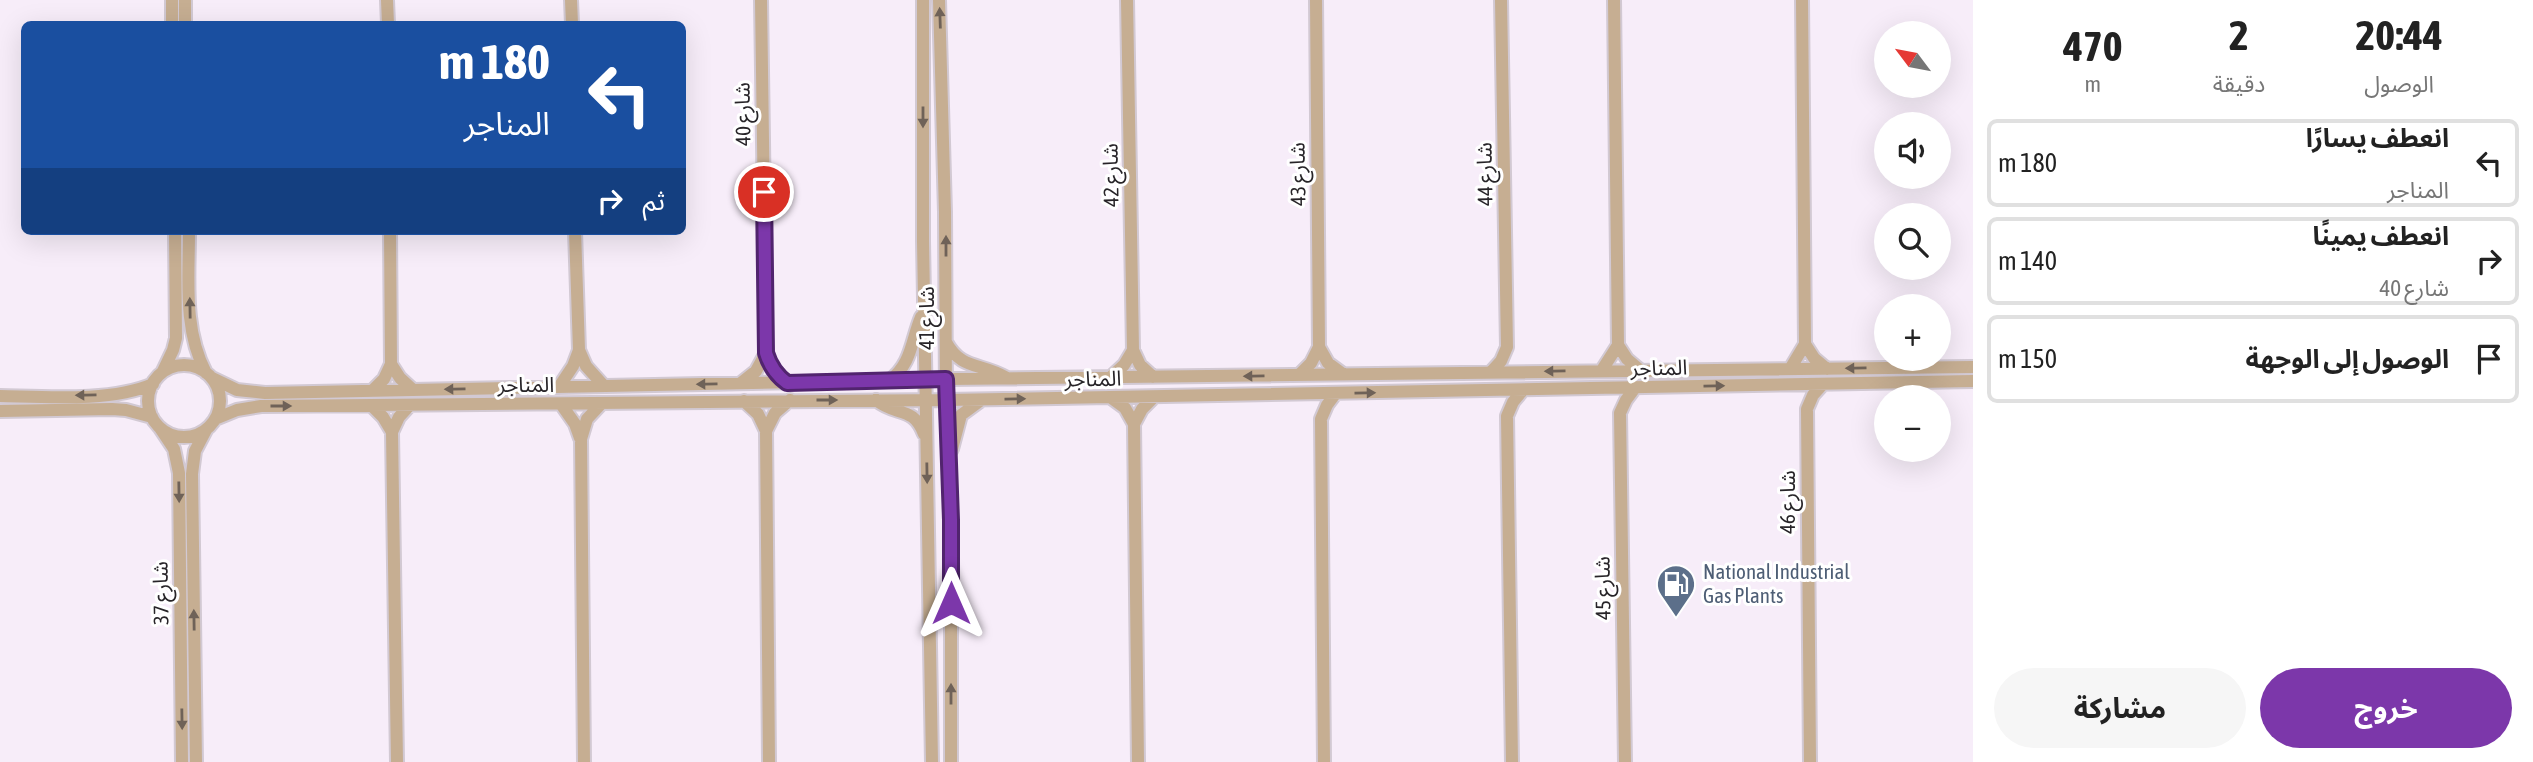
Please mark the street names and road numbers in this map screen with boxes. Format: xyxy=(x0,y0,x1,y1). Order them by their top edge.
street label: شارع 40 xyxy=(729,82,759,146)
street label: شارع 43 xyxy=(1284,142,1314,206)
street label: شارع 44 xyxy=(1471,142,1501,206)
street label: شارع 42 xyxy=(1097,143,1127,207)
street label: شارع 41 xyxy=(914,286,942,350)
street label: المناجر xyxy=(1629,355,1688,381)
street label: المناجر xyxy=(1063,366,1122,392)
street label: المناجر xyxy=(497,372,554,397)
street label: شارع 46 xyxy=(1775,470,1803,534)
street label: شارع 45 xyxy=(1589,556,1619,620)
street label: شارع 37 xyxy=(147,561,177,625)

